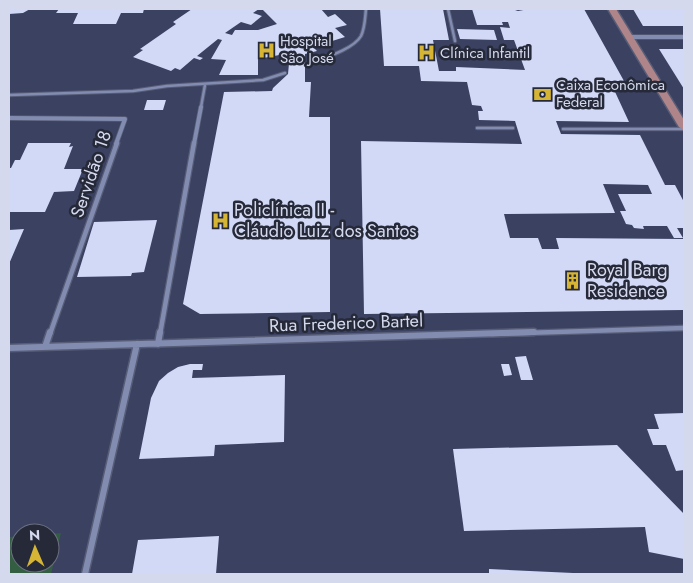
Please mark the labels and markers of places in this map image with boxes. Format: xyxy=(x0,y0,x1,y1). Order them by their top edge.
place label: Hospital São José xyxy=(280,30,334,69)
hospital icon: Hospital São José xyxy=(256,40,276,60)
place label: Clínica Infantil xyxy=(440,42,530,64)
hospital icon: Clínica Infantil xyxy=(416,43,436,63)
place label: Caixa Econômica Federal xyxy=(556,74,665,113)
bank icon: Caixa Econômica Federal xyxy=(532,84,552,104)
place label: Policlínica II - Cláudio Luiz dos Santos xyxy=(234,197,416,244)
hospital icon: Policlínica II - Cláudio Luiz dos Santos xyxy=(210,210,230,230)
place label: Royal Barg Residence xyxy=(587,257,668,304)
building icon: Royal Barg Residence xyxy=(563,270,583,290)

